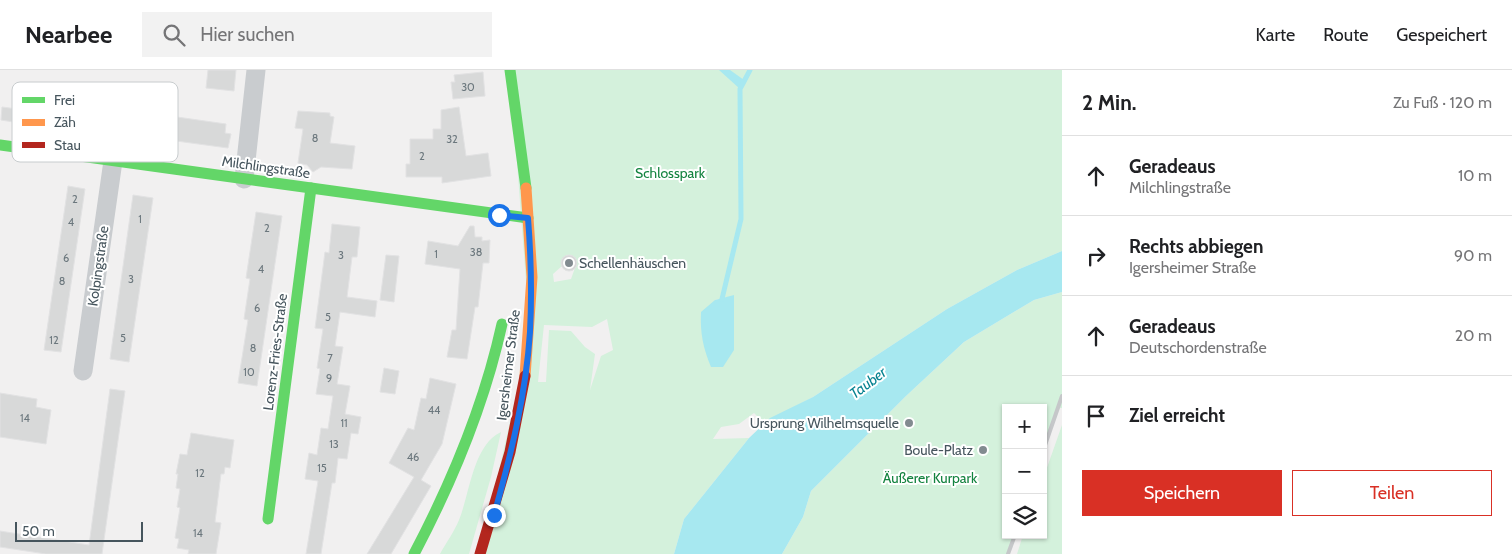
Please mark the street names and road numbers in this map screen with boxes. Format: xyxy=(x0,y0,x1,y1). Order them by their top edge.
street label: Milchlingstraße xyxy=(221,152,311,182)
street label: Kolpingstraße xyxy=(83,225,113,307)
street label: Lorenz-Fries-Straße xyxy=(259,292,291,412)
street label: Igersheimer Straße xyxy=(492,309,524,421)

